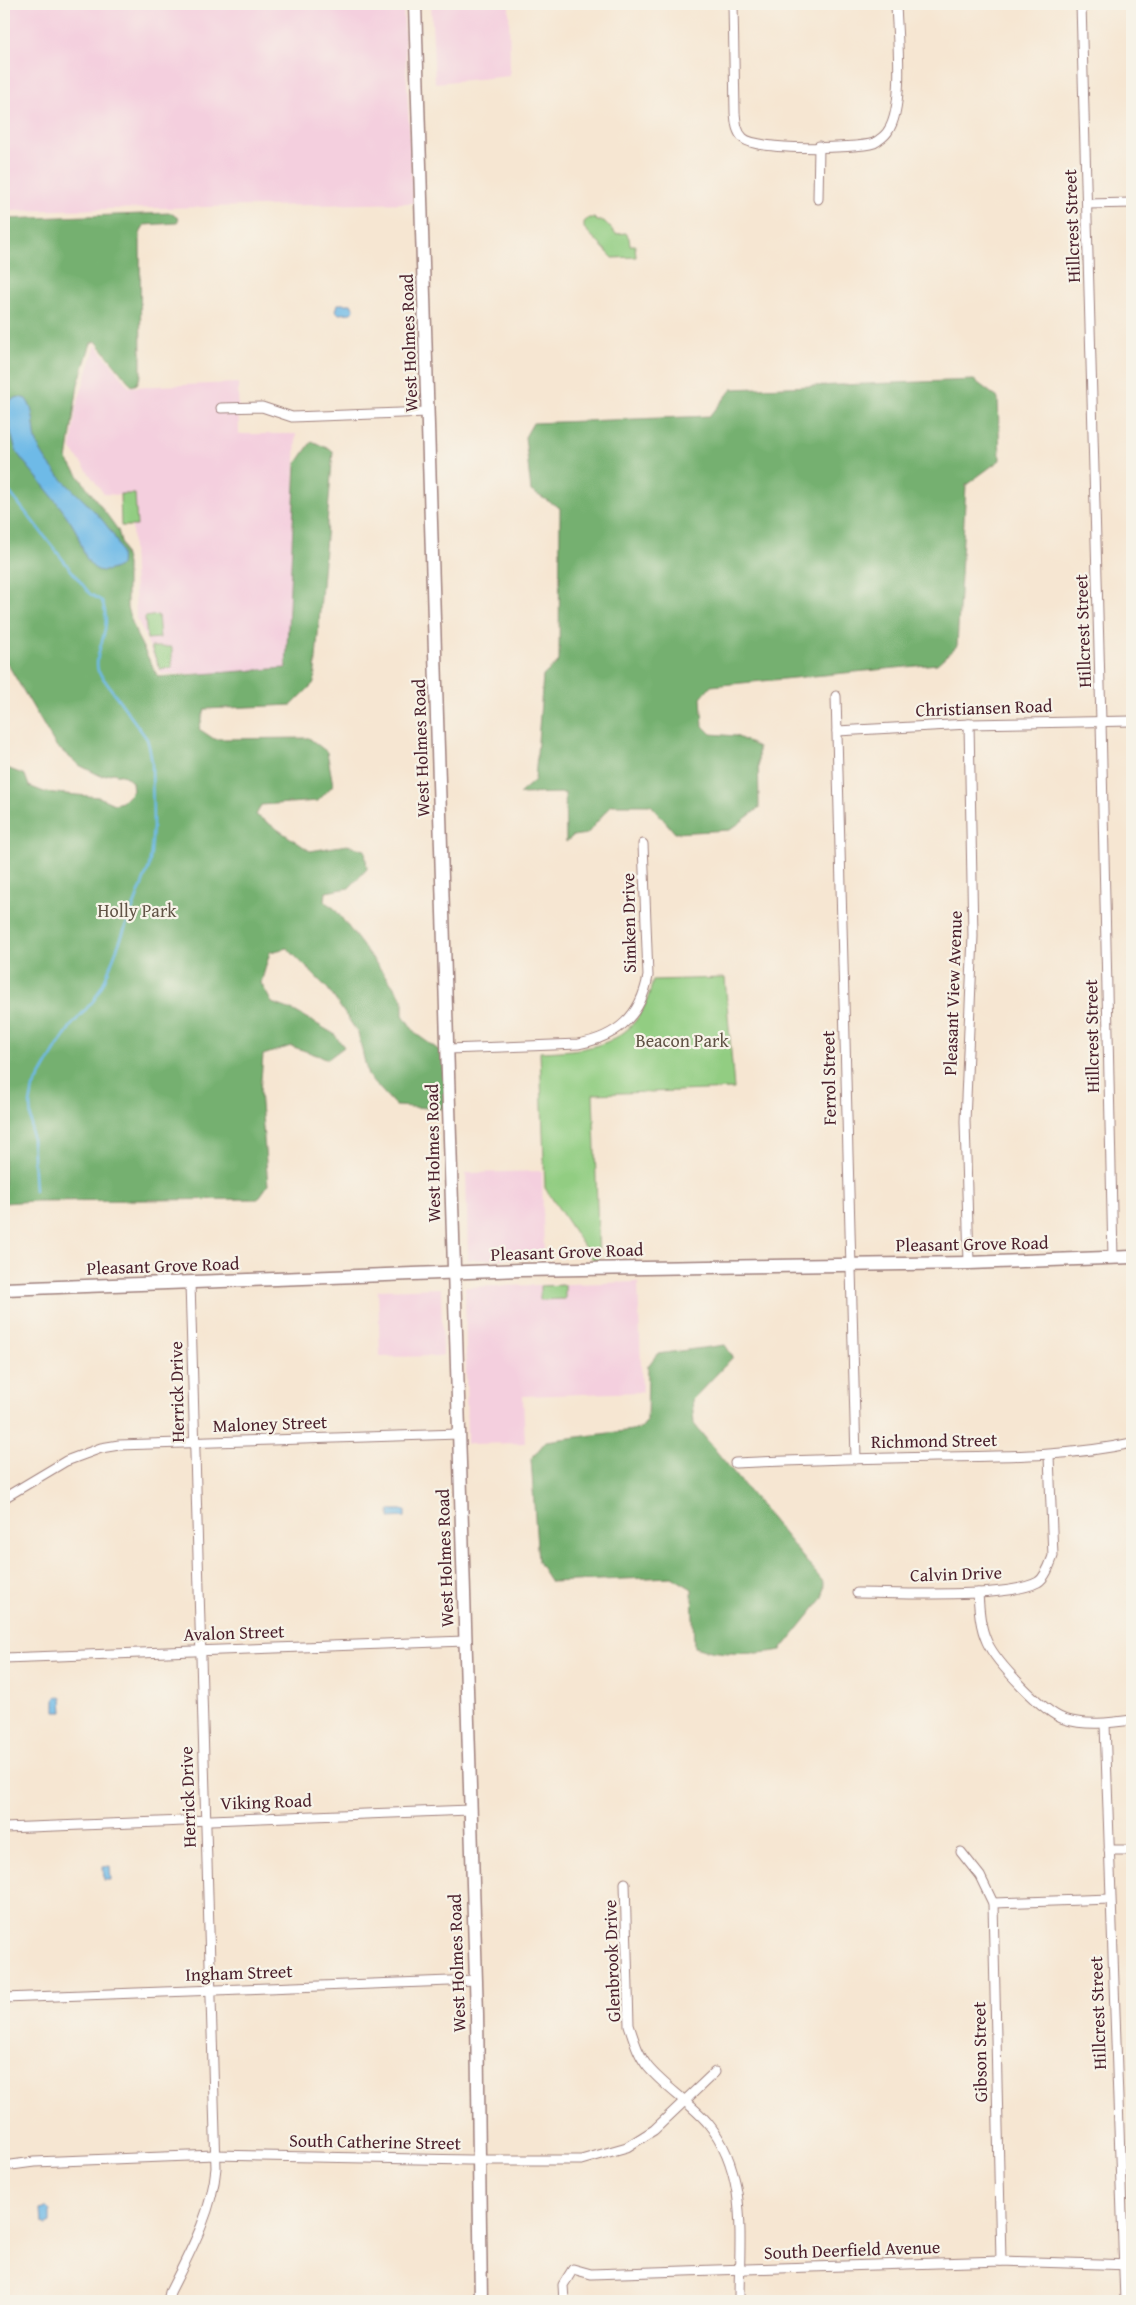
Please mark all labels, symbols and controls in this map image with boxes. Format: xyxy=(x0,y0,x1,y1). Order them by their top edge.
street label: Hillcrest Street xyxy=(1056,168,1087,283)
street label: West Holmes Road xyxy=(393,273,424,413)
street label: Hillcrest Street xyxy=(1067,573,1098,688)
street label: West Holmes Road xyxy=(405,678,436,818)
street label: Christiansen Road xyxy=(915,692,1053,723)
street label: Simken Drive xyxy=(614,873,643,973)
park label: Holly Park xyxy=(98,897,177,924)
street label: Pleasant View Avenue xyxy=(936,910,969,1076)
street label: Hillcrest Street xyxy=(1077,978,1106,1093)
park label: Beacon Park xyxy=(635,1027,729,1054)
street label: Ferrol Street xyxy=(814,1030,843,1126)
street label: West Holmes Road xyxy=(418,1083,447,1223)
street label: Pleasant Grove Road xyxy=(895,1229,1049,1258)
street label: Pleasant Grove Road xyxy=(490,1235,644,1268)
street label: Pleasant Grove Road xyxy=(86,1249,240,1282)
street label: Herrick Drive xyxy=(162,1341,191,1443)
street label: Maloney Street xyxy=(212,1408,328,1439)
street label: Richmond Street xyxy=(871,1426,998,1455)
street label: West Holmes Road xyxy=(429,1488,460,1628)
street label: Calvin Drive xyxy=(910,1558,1002,1589)
street label: Avalon Street xyxy=(183,1617,286,1648)
street label: Herrick Drive xyxy=(172,1746,203,1848)
street label: Viking Road xyxy=(220,1786,313,1817)
street label: West Holmes Road xyxy=(441,1893,472,2033)
street label: Glenbrook Drive xyxy=(596,1899,627,2023)
street label: Hillcrest Street xyxy=(1082,1955,1113,2070)
street label: Ingham Street xyxy=(185,1957,294,1988)
street label: Gibson Street xyxy=(965,2001,994,2103)
street label: South Catherine Street xyxy=(289,2127,462,2157)
street label: South Deerfield Avenue xyxy=(763,2233,941,2266)

